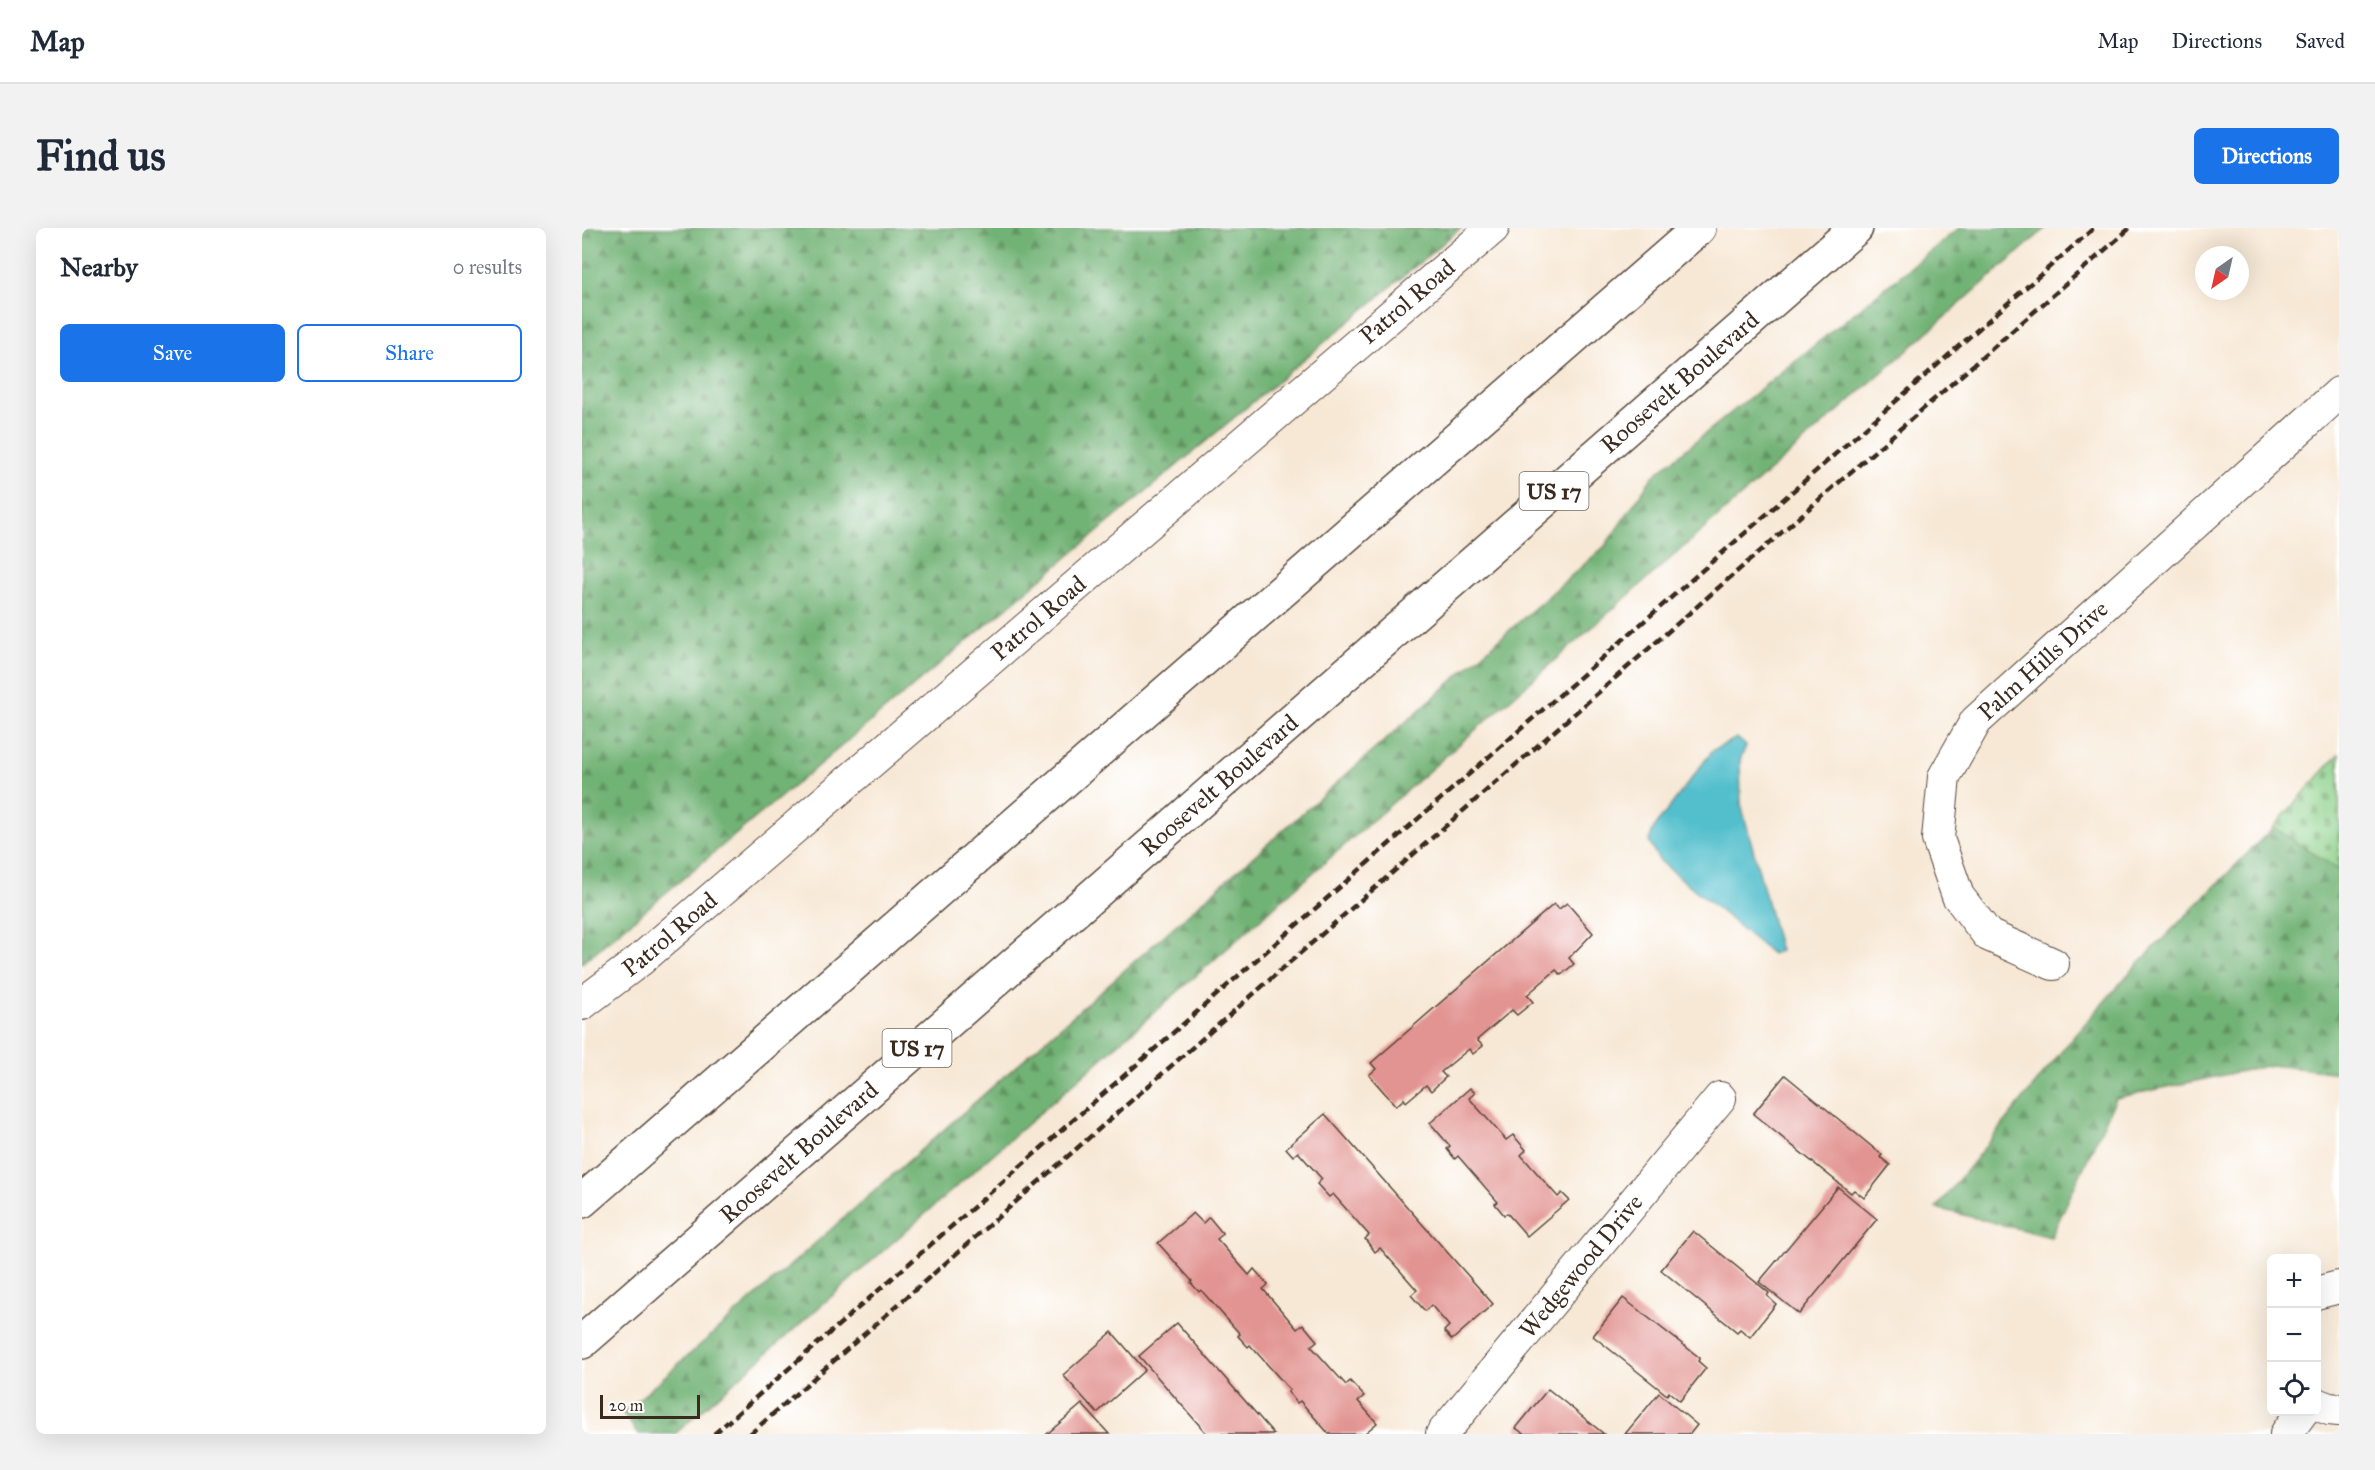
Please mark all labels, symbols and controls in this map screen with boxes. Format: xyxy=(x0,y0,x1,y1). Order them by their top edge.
text: Map xyxy=(30,24,85,59)
text: Map xyxy=(2098,28,2139,54)
text: Directions xyxy=(2172,28,2262,54)
text: Saved xyxy=(2295,28,2345,54)
button: Directions xyxy=(2194,128,2339,184)
text: Find us xyxy=(36,130,166,182)
north arrow xyxy=(2195,246,2249,300)
text: Nearby xyxy=(60,251,138,283)
street label: Patrol Road xyxy=(1354,252,1461,351)
text: 0 results xyxy=(453,255,522,279)
street label: Roosevelt Boulevard xyxy=(1594,305,1765,460)
button: Save xyxy=(60,324,285,382)
button: Share xyxy=(297,324,522,382)
road number: US 17 xyxy=(1520,472,1588,510)
street label: Patrol Road xyxy=(985,569,1092,667)
street label: Palm Hills Drive xyxy=(1972,594,2114,727)
street label: Roosevelt Boulevard xyxy=(1133,708,1304,863)
street label: Patrol Road xyxy=(616,885,724,983)
road number: US 17 xyxy=(882,1029,952,1067)
street label: Roosevelt Boulevard xyxy=(713,1075,884,1230)
street label: Wedgewood Drive xyxy=(1513,1188,1649,1344)
map controls xyxy=(2267,1254,2321,1416)
button: + xyxy=(2267,1254,2321,1308)
button: − xyxy=(2267,1308,2321,1362)
button: locate xyxy=(2267,1362,2321,1416)
scale bar xyxy=(600,1392,700,1420)
text: 20 m xyxy=(609,1396,643,1415)

